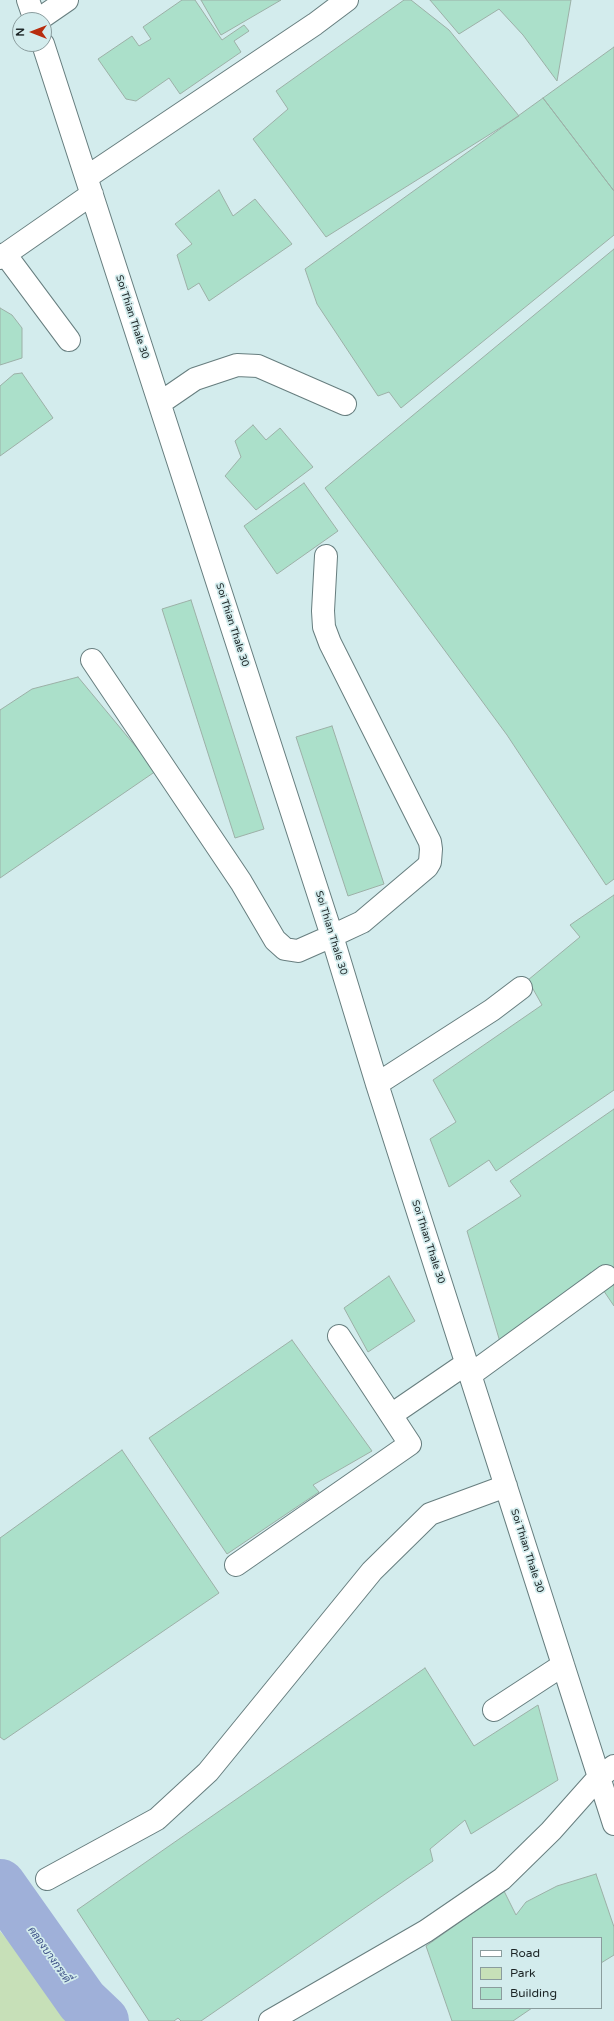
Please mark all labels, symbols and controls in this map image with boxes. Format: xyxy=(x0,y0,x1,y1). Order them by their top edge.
north arrow xyxy=(12,12,52,52)
text: N xyxy=(14,28,27,36)
street label: Soi Thian Thale 30 xyxy=(113,274,151,360)
street label: Soi Thian Thale 30 xyxy=(213,582,251,668)
street label: Soi Thian Thale 30 xyxy=(313,890,349,976)
street label: Soi Thian Thale 30 xyxy=(409,1199,447,1285)
street label: Soi Thian Thale 30 xyxy=(508,1508,546,1594)
water label: คลองบางกระดี่ xyxy=(25,1924,73,1986)
legend xyxy=(472,1937,602,2009)
text: Road xyxy=(510,1946,540,1960)
text: Park xyxy=(510,1966,536,1980)
text: Building xyxy=(510,1986,557,2000)

